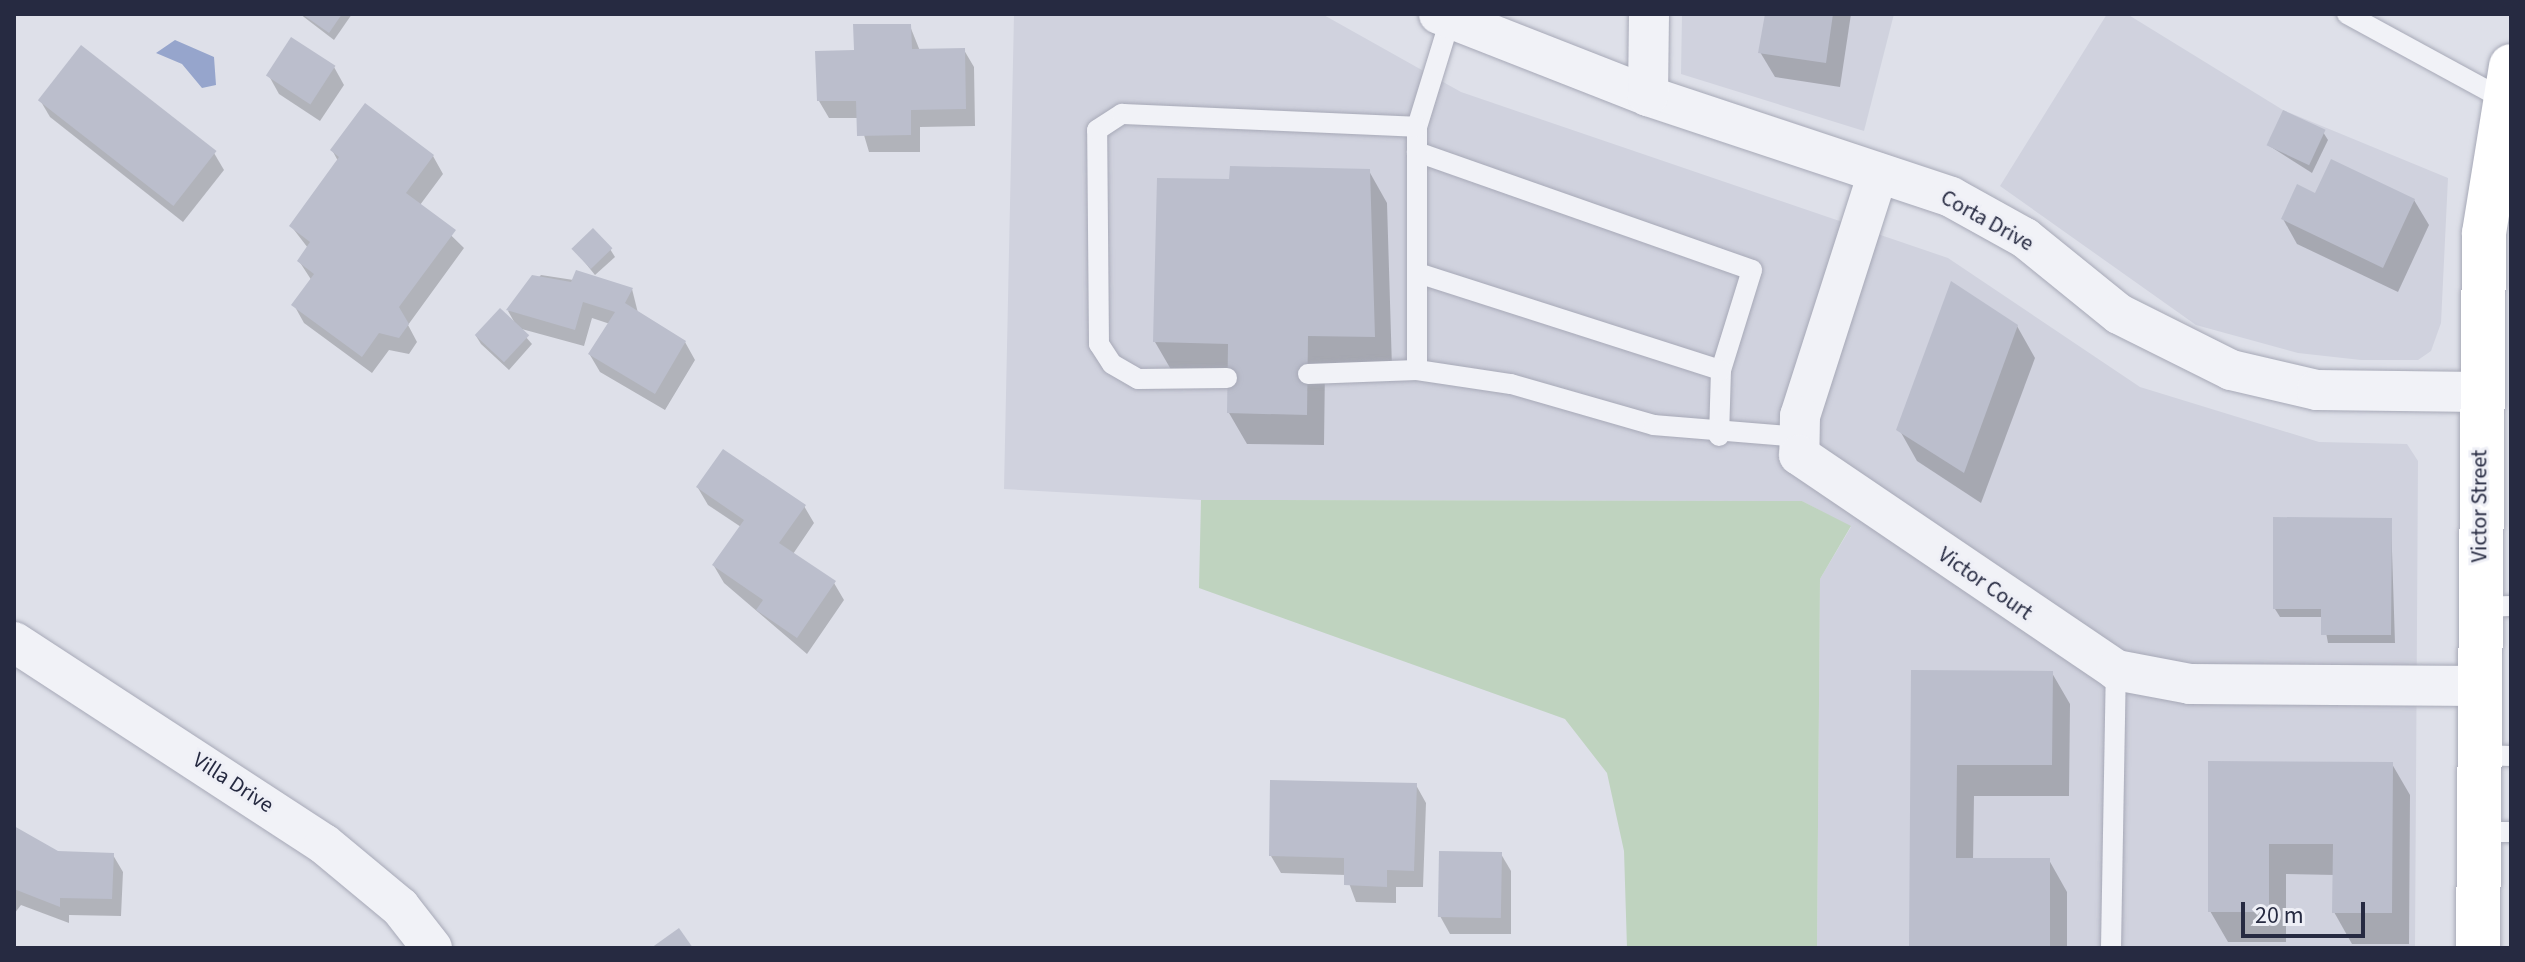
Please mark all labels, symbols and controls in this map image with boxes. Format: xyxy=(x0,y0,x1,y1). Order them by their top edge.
street label: Corta Drive xyxy=(1936,185,2038,257)
street label: Victor Street xyxy=(2467,450,2493,562)
street label: Victor Court xyxy=(1933,542,2037,626)
street label: Villa Drive xyxy=(188,747,278,819)
scale bar xyxy=(2245,886,2369,936)
text: 20 m xyxy=(2255,898,2304,933)

